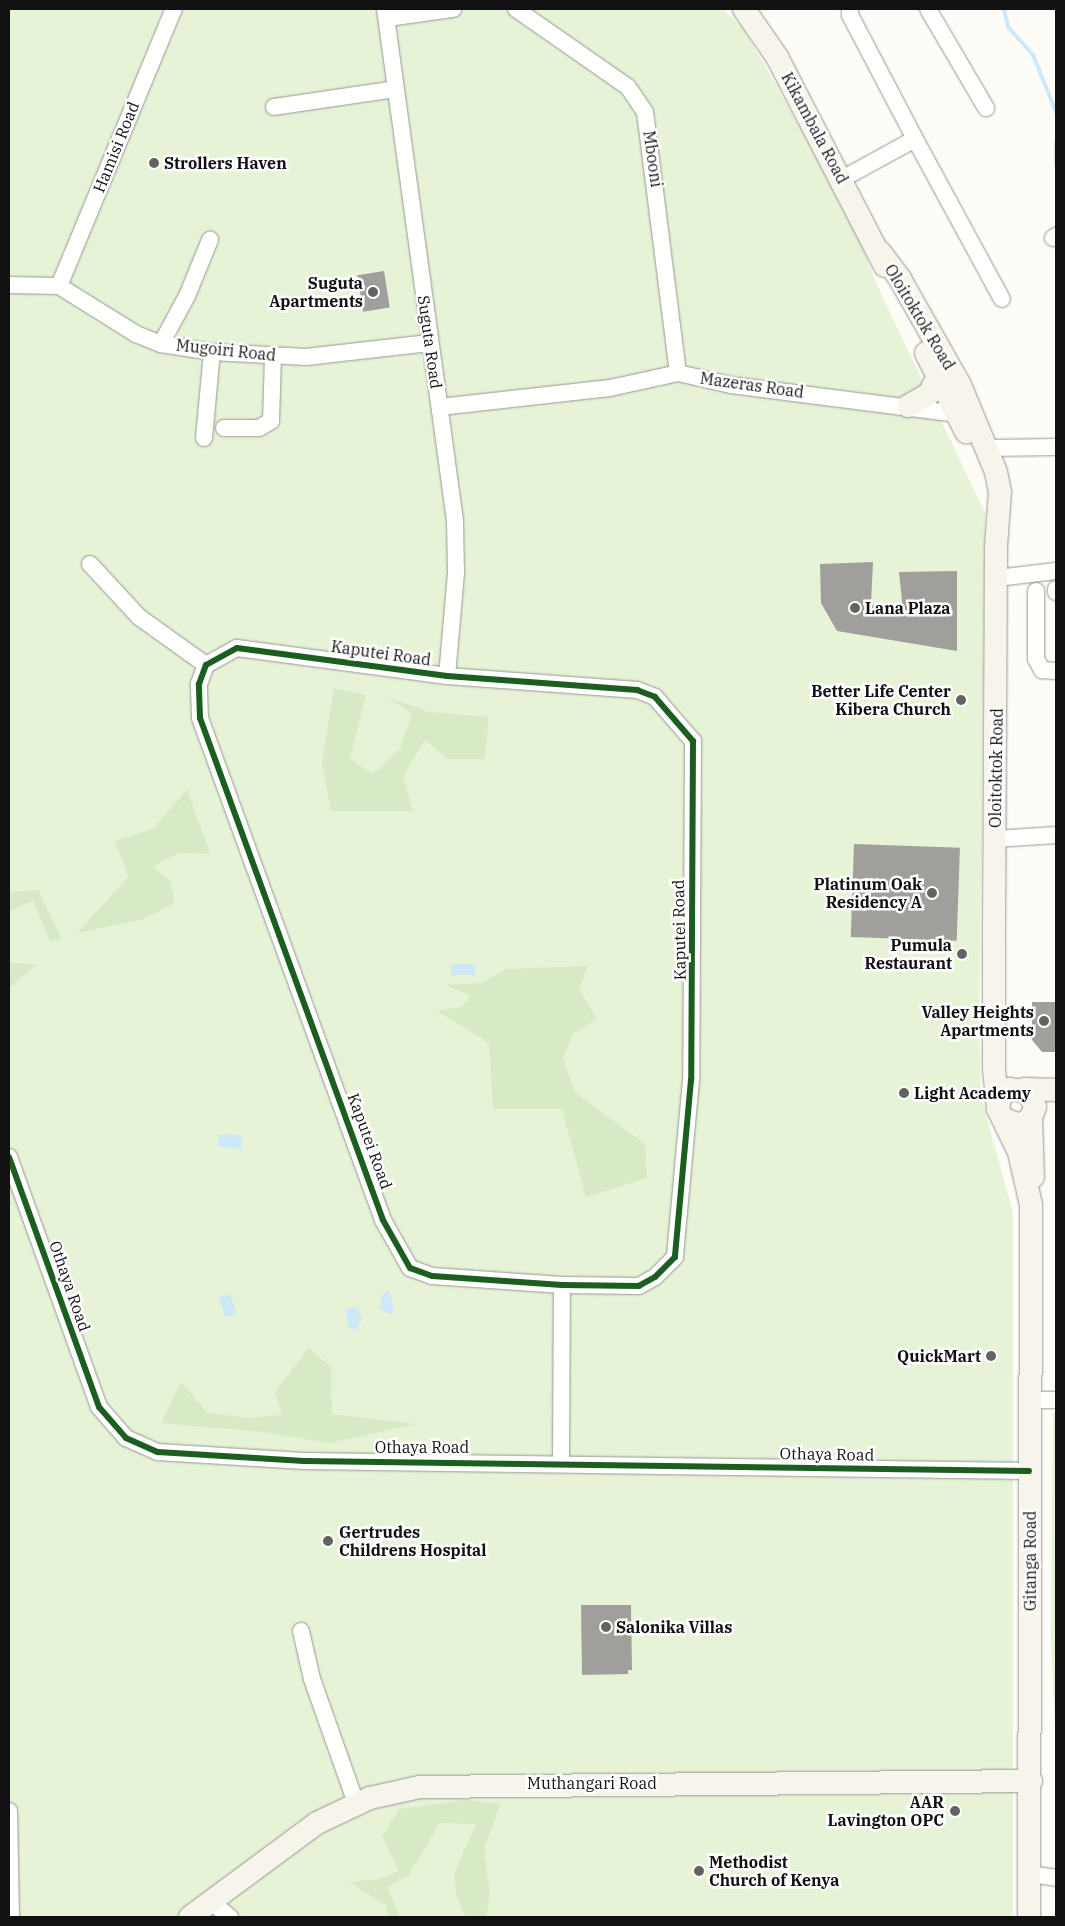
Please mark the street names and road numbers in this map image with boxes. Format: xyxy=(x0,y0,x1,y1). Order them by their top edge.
street label: Kikambala Road xyxy=(778,69,852,187)
street label: Hamisi Road xyxy=(89,99,143,195)
street label: Mbooni xyxy=(640,129,666,189)
street label: Oloitoktok Road xyxy=(881,261,959,373)
street label: Suguta Road xyxy=(414,294,446,390)
street label: Mugoiri Road xyxy=(175,335,277,365)
street label: Mazeras Road xyxy=(699,368,805,402)
street label: Kaputei Road xyxy=(330,636,432,670)
street label: Oloitoktok Road xyxy=(985,708,1007,828)
street label: Kaputei Road xyxy=(669,880,689,980)
street label: Kaputei Road xyxy=(344,1090,396,1192)
street label: Othaya Road xyxy=(46,1238,94,1334)
street label: Othaya Road xyxy=(375,1437,469,1457)
street label: Othaya Road xyxy=(780,1444,874,1464)
street label: Gitanga Road xyxy=(1020,1511,1040,1611)
street label: Muthangari Road xyxy=(527,1773,657,1793)

